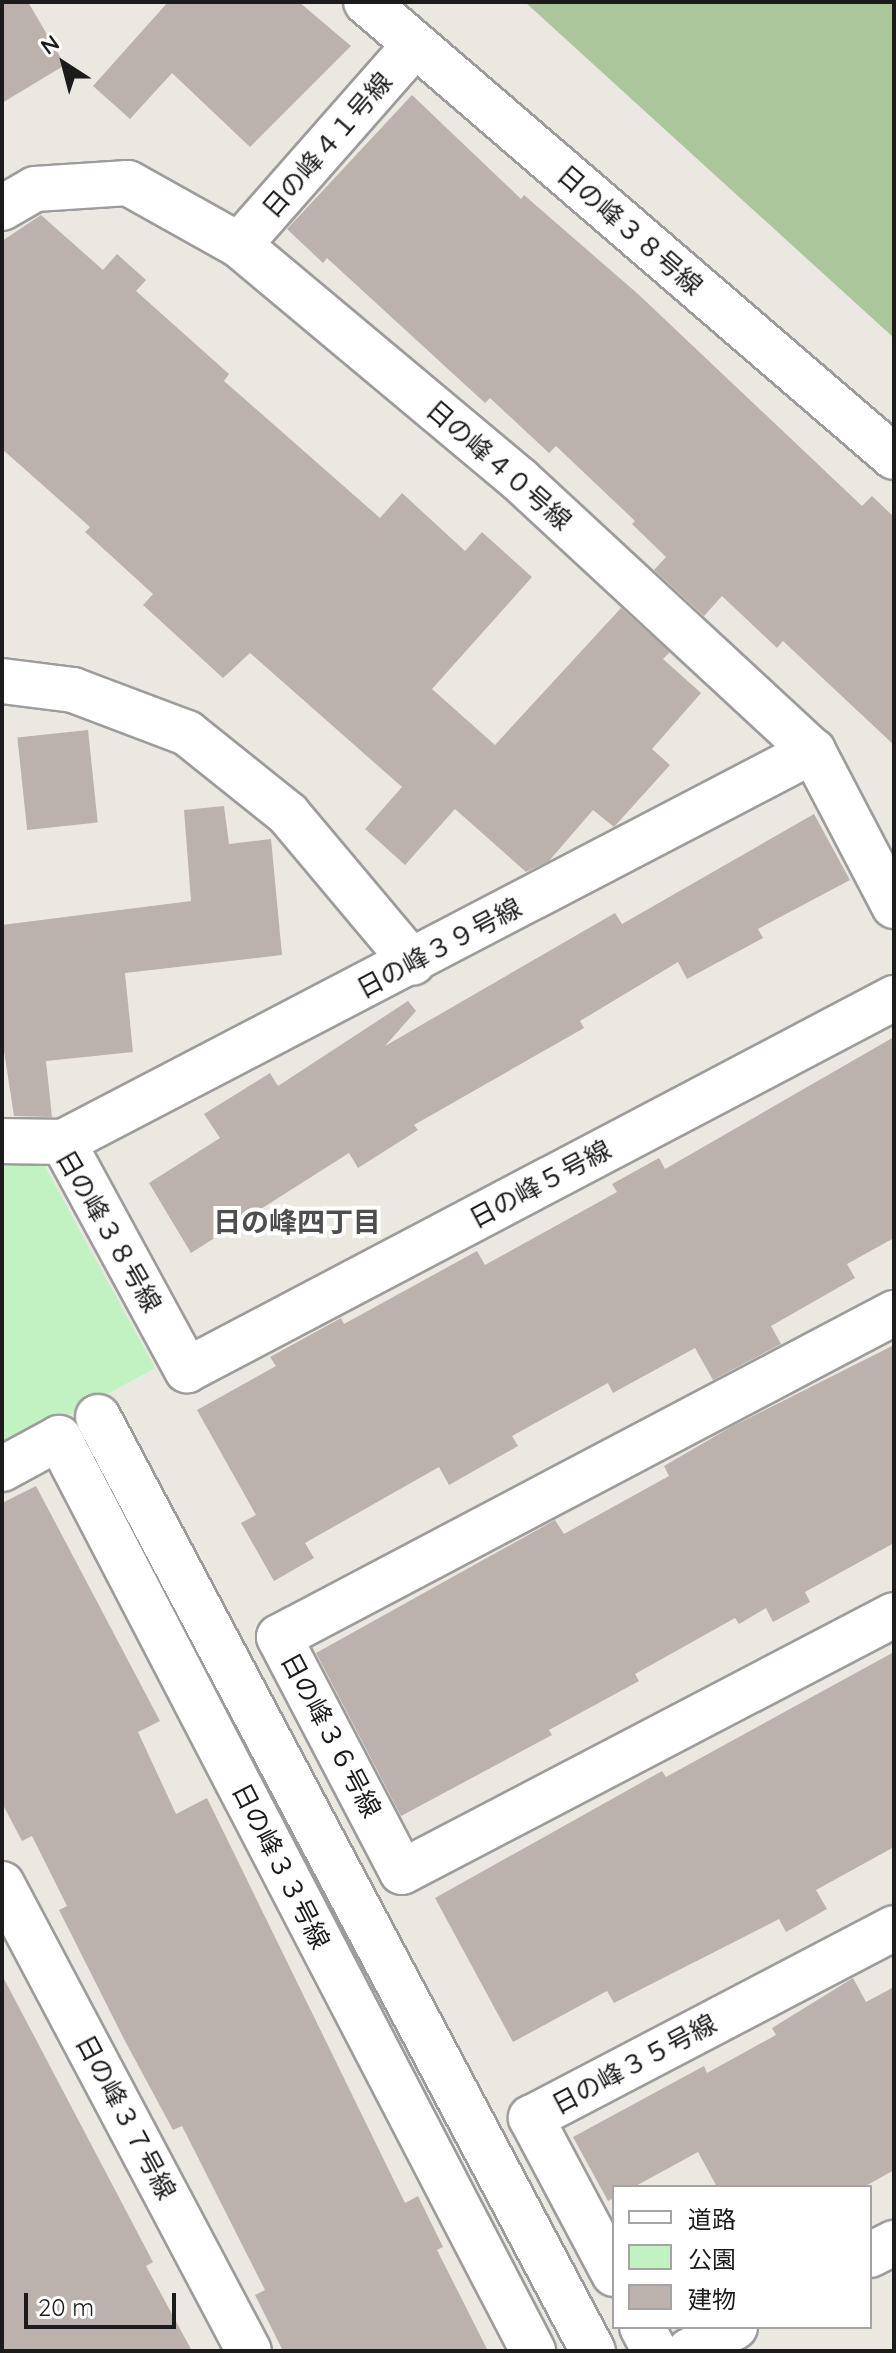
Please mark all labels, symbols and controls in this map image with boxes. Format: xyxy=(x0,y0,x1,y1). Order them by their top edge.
north arrow xyxy=(24,24,104,104)
text: N xyxy=(35,29,65,61)
street label: 日の峰４１号線 xyxy=(256,66,398,224)
street label: 日の峰３８号線 xyxy=(551,159,709,301)
street label: 日の峰４０号線 xyxy=(420,394,578,536)
street label: 日の峰３９号線 xyxy=(351,892,527,1004)
street label: 日の峰５号線 xyxy=(464,1134,616,1234)
street label: 日の峰３８号線 xyxy=(50,1144,168,1318)
district label: 日の峰四丁目 xyxy=(213,1205,381,1239)
street label: 日の峰３６号線 xyxy=(275,1647,387,1823)
street label: 日の峰３３号線 xyxy=(226,1778,336,1954)
street label: 日の峰３５号線 xyxy=(546,2008,722,2120)
street label: 日の峰３７号線 xyxy=(70,2029,182,2205)
legend xyxy=(612,2185,872,2329)
text: 道路 xyxy=(688,2204,736,2234)
text: 公園 xyxy=(688,2244,736,2274)
scale bar xyxy=(28,2277,180,2327)
text: 建物 xyxy=(688,2284,736,2314)
text: 20 m xyxy=(38,2292,94,2322)

